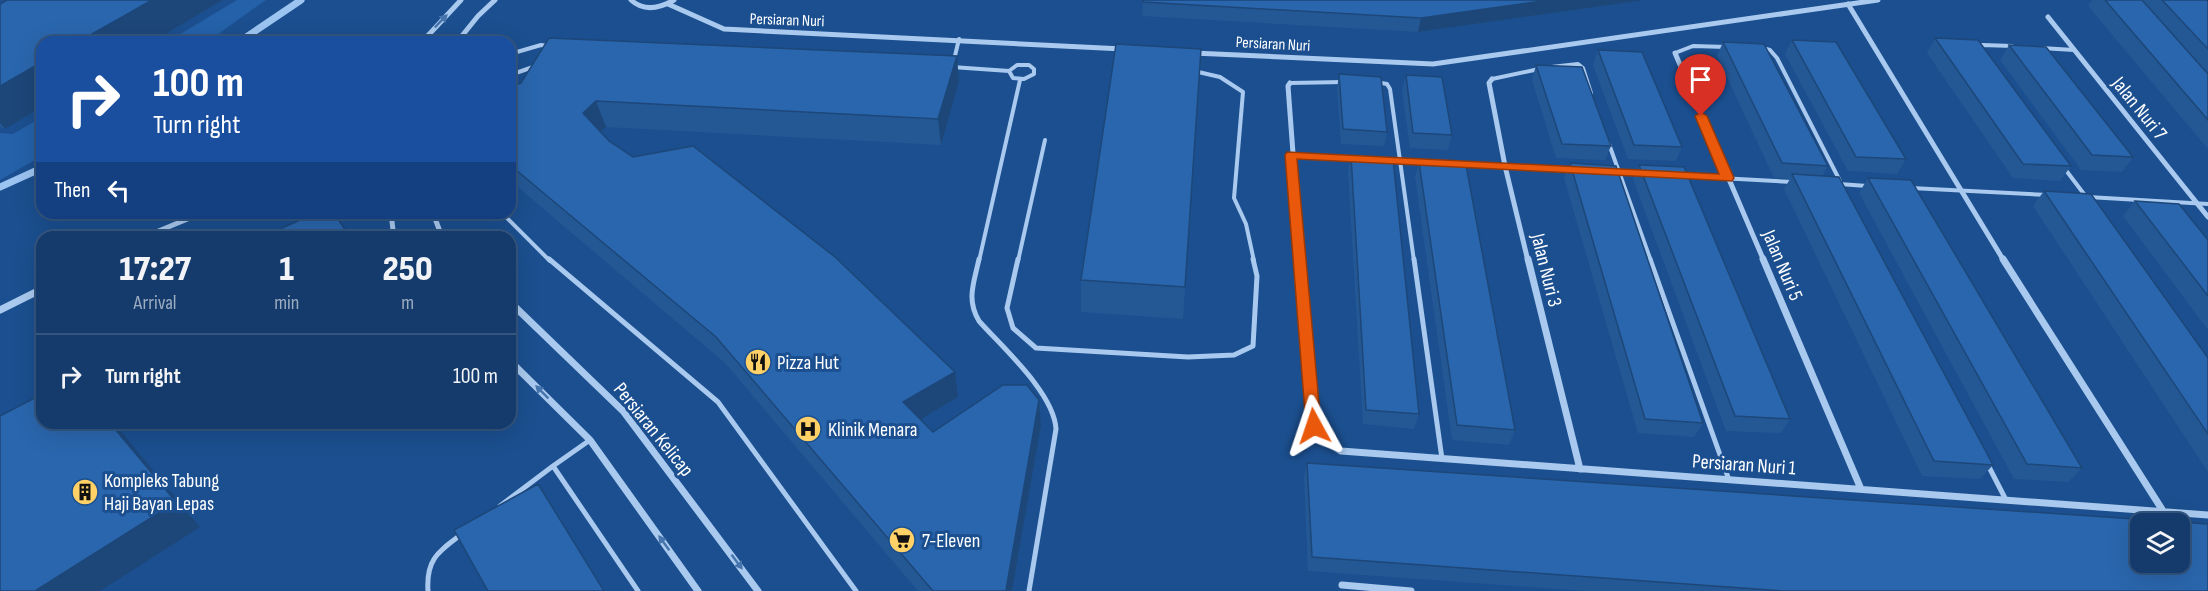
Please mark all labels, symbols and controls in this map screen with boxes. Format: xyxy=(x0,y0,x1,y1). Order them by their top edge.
street label: Persiaran Nuri xyxy=(749,10,825,31)
one-way arrow xyxy=(434,13,448,28)
street label: Persiaran Nuri xyxy=(1235,33,1311,56)
pin xyxy=(1675,54,1726,116)
text: 100 m xyxy=(153,58,244,109)
icon: right xyxy=(54,60,132,138)
icon: arrive xyxy=(1684,63,1717,96)
street label: Jalan Nuri 7 xyxy=(2106,71,2172,145)
text: Turn right xyxy=(153,109,240,141)
icon: left xyxy=(102,174,135,207)
text: Then xyxy=(54,177,90,204)
street label: Jalan Nuri 5 xyxy=(1756,226,1808,304)
street label: Jalan Nuri 3 xyxy=(1525,230,1567,309)
text: 17:27 xyxy=(119,248,191,291)
text: 1 xyxy=(279,248,294,291)
text: 250 xyxy=(383,248,433,291)
text: Arrival xyxy=(134,291,177,315)
text: min xyxy=(274,291,299,315)
text: m xyxy=(401,291,414,315)
restaurant icon: Pizza Hut xyxy=(743,347,773,377)
place label: Pizza Hut xyxy=(777,351,839,375)
icon: right xyxy=(54,360,87,393)
text: Turn right xyxy=(105,363,181,390)
text: 100 m xyxy=(453,363,498,390)
street label: Persiaran Kelicap xyxy=(608,378,698,481)
one-way arrow xyxy=(535,386,549,400)
position arrow xyxy=(1282,394,1346,458)
hospital icon: Klinik Menara xyxy=(793,414,823,444)
place label: Klinik Menara xyxy=(828,418,917,442)
street label: Persiaran Nuri 1 xyxy=(1691,449,1796,481)
place label: Kompleks Tabung Haji Bayan Lepas xyxy=(104,469,219,516)
building icon: Kompleks Tabung Haji Bayan Lepas xyxy=(70,477,100,507)
map controls xyxy=(2130,513,2190,573)
button: layers xyxy=(2130,513,2190,573)
supermarket icon: 7-Eleven xyxy=(887,525,917,555)
place label: 7-Eleven xyxy=(922,529,980,553)
one-way arrow xyxy=(658,536,670,552)
one-way arrow xyxy=(730,555,742,570)

